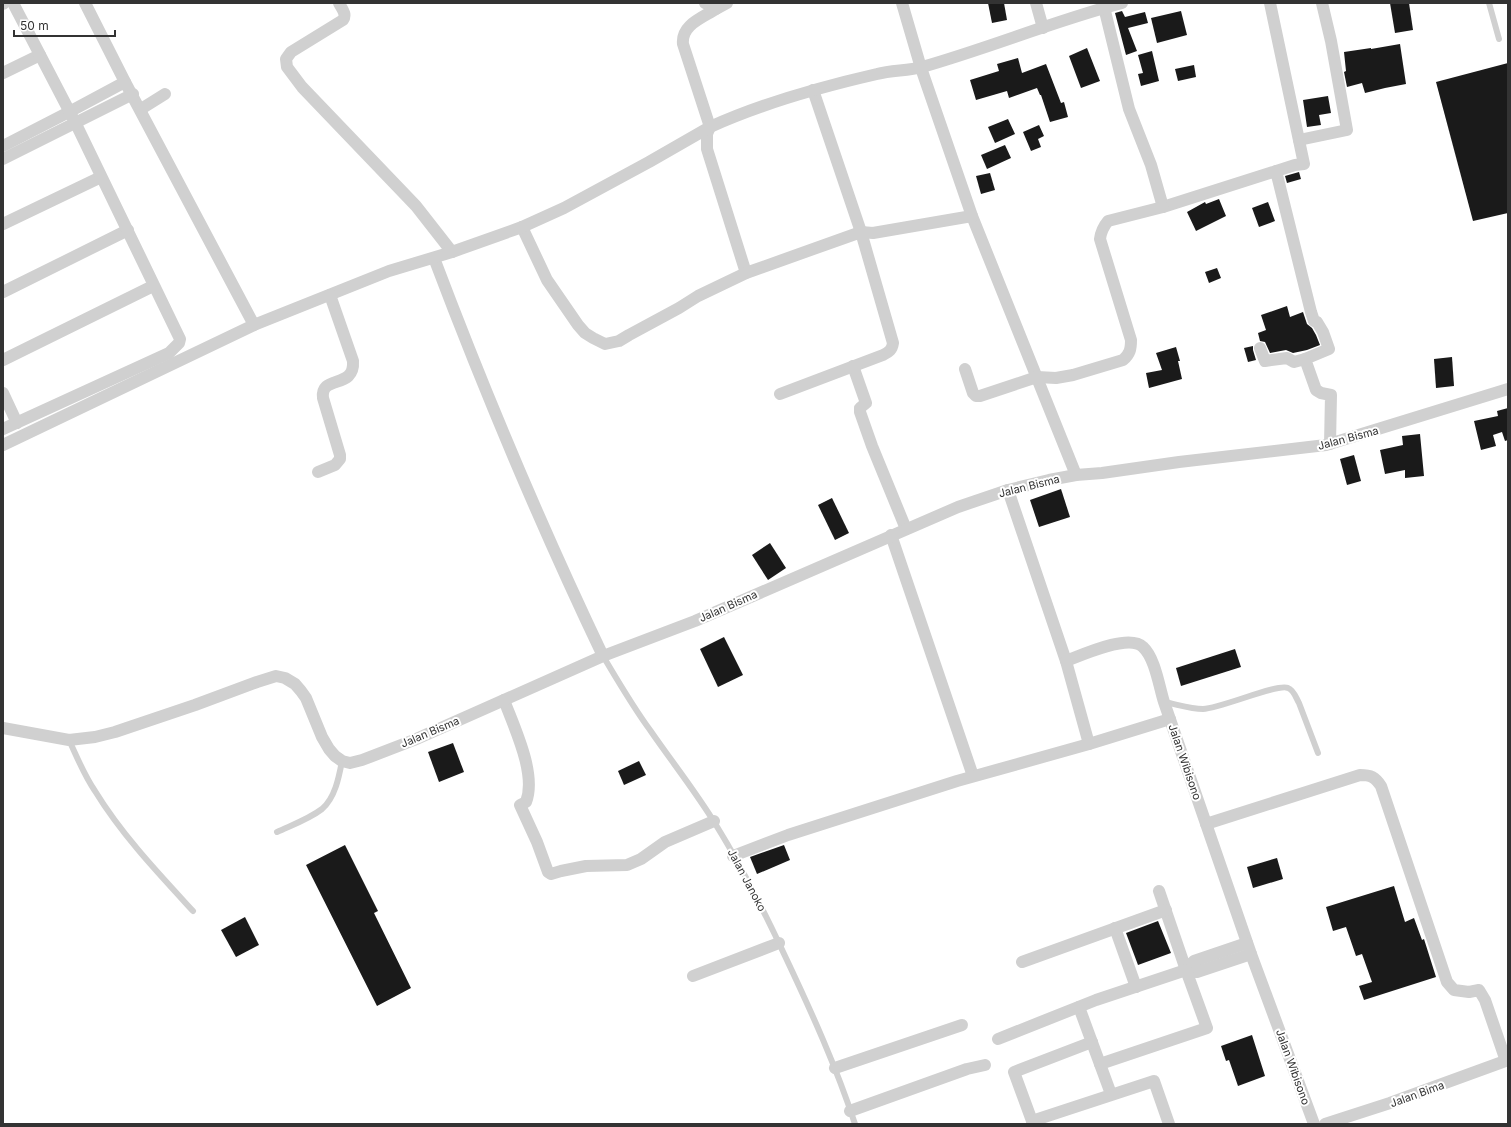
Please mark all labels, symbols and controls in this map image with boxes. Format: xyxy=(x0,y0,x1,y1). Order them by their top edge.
scale bar xyxy=(14,12,115,38)
text: 50 m xyxy=(20,18,49,33)
street label: Jalan Bisma xyxy=(1316,423,1380,453)
street label: Jalan Bisma xyxy=(997,472,1061,500)
street label: Jalan Bisma xyxy=(697,587,759,625)
street label: Jalan Bisma xyxy=(399,713,461,751)
street label: Jalan Wibisono xyxy=(1165,722,1205,802)
street label: Jalan Janoko xyxy=(725,846,770,914)
street label: Jalan Wibisono xyxy=(1273,1027,1313,1107)
street label: Jalan Bima xyxy=(1388,1078,1446,1110)

